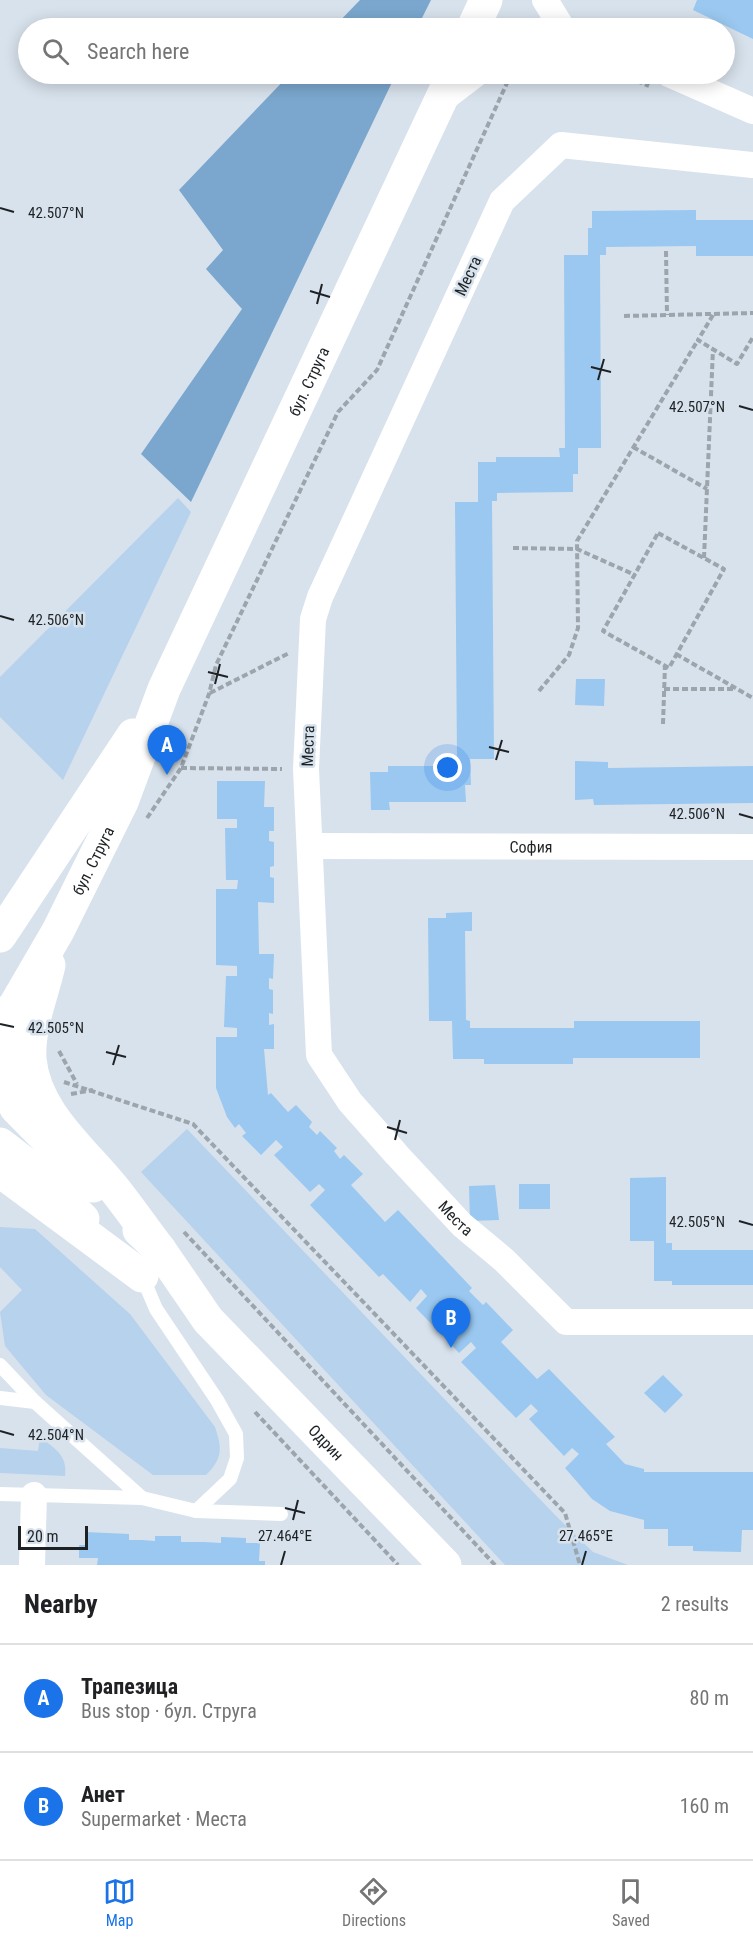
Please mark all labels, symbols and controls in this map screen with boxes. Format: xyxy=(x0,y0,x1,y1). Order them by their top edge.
search box xyxy=(18,18,735,84)
icon: search xyxy=(39,35,72,68)
text: Search here xyxy=(87,39,189,64)
text: 42.507°N xyxy=(28,204,84,222)
street label: Места xyxy=(451,253,485,299)
street label: бул. Струга xyxy=(284,344,333,419)
text: 42.507°N xyxy=(669,398,725,416)
text: 42.506°N xyxy=(28,611,84,629)
street label: Места xyxy=(298,725,318,767)
pin: A xyxy=(148,726,186,775)
your location xyxy=(433,753,462,782)
text: 42.506°N xyxy=(669,805,725,823)
street label: бул. Струга xyxy=(68,823,118,898)
street label: София xyxy=(509,837,553,856)
text: 42.505°N xyxy=(28,1019,84,1037)
street label: Места xyxy=(435,1196,477,1240)
text: 42.505°N xyxy=(669,1213,725,1231)
pin: B xyxy=(432,1298,470,1348)
street label: Одрин xyxy=(305,1420,348,1464)
text: 42.504°N xyxy=(28,1426,84,1444)
scale bar xyxy=(18,1523,88,1550)
text: 20 m xyxy=(27,1527,59,1546)
text: 27.464°E xyxy=(258,1527,312,1545)
text: 27.465°E xyxy=(559,1527,613,1545)
text: Nearby xyxy=(24,1589,98,1619)
text: 2 results xyxy=(661,1592,729,1616)
text: Трапезица xyxy=(81,1674,178,1699)
text: A xyxy=(38,1686,49,1710)
text: 80 m xyxy=(690,1686,729,1710)
text: Bus stop · бул. Струга xyxy=(81,1699,257,1723)
text: Анет xyxy=(81,1782,125,1807)
text: B xyxy=(38,1794,49,1818)
text: 160 m xyxy=(680,1794,729,1818)
text: Supermarket · Места xyxy=(81,1807,247,1831)
tab: Map xyxy=(103,1875,136,1930)
tab: Directions xyxy=(342,1875,406,1930)
tab: Saved xyxy=(612,1875,650,1930)

